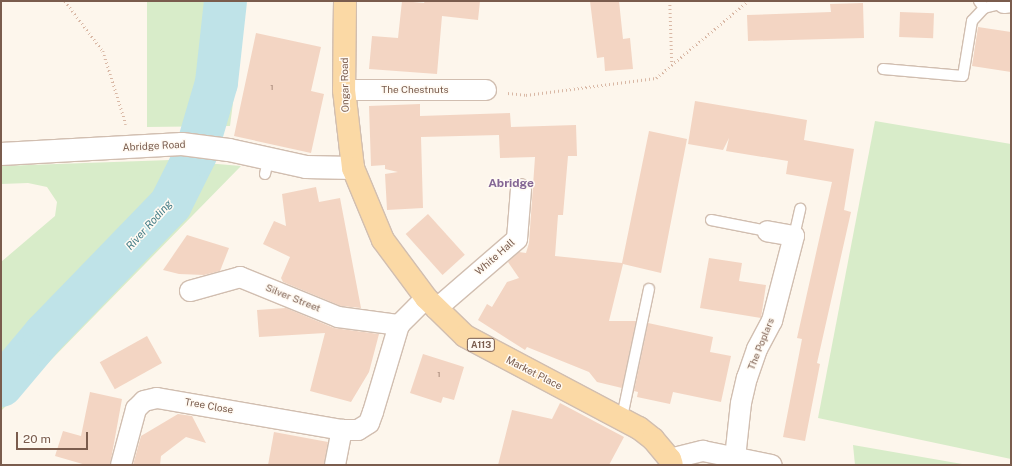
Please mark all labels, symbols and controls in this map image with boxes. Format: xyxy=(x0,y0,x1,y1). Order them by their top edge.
street label: Ongar Road xyxy=(339,58,351,112)
house number: 1 xyxy=(270,83,274,93)
street label: The Chestnuts xyxy=(381,84,449,96)
street label: Abridge Road xyxy=(122,138,186,154)
district label: Abridge xyxy=(488,177,534,191)
water label: River Roding xyxy=(123,197,175,253)
street label: White Hall xyxy=(473,236,517,278)
street label: Silver Street xyxy=(264,282,322,314)
street label: The Poplars xyxy=(745,316,777,372)
road number: A113 xyxy=(466,338,496,352)
street label: Market Place xyxy=(504,354,564,392)
house number: 1 xyxy=(437,370,441,380)
street label: Tree Close xyxy=(184,396,234,416)
scale bar xyxy=(18,424,90,450)
text: 20 m xyxy=(23,432,51,446)

